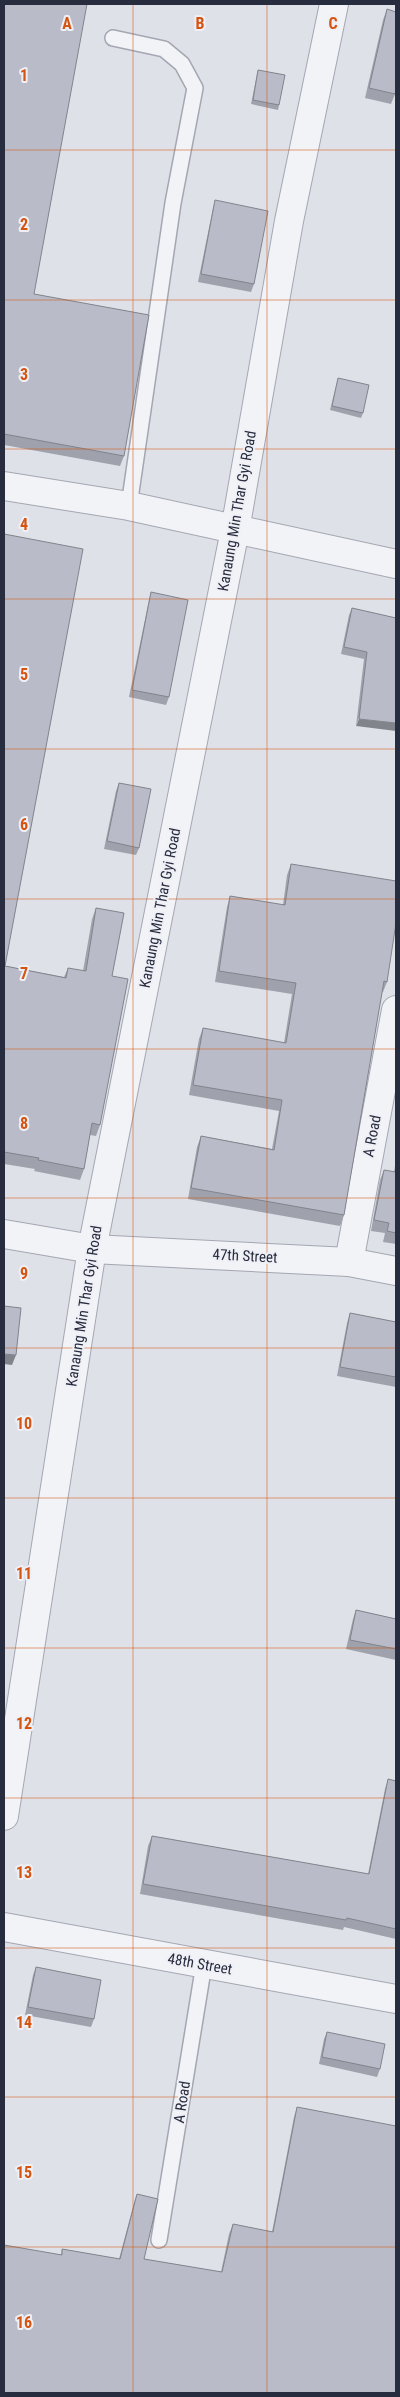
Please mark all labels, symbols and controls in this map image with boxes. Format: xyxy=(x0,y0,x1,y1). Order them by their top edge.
text: A xyxy=(62,14,72,33)
text: B xyxy=(196,14,205,33)
text: C xyxy=(328,14,338,33)
text: 1 xyxy=(20,66,28,85)
text: 2 xyxy=(20,215,28,234)
text: 3 xyxy=(20,365,28,384)
street label: Kanaung Min Thar Gyi Road xyxy=(214,429,260,593)
text: 4 xyxy=(20,515,28,534)
text: 5 xyxy=(20,665,28,684)
text: 6 xyxy=(20,815,28,834)
street label: Kanaung Min Thar Gyi Road xyxy=(136,826,184,990)
text: 7 xyxy=(20,964,28,983)
text: 8 xyxy=(20,1114,28,1133)
street label: A Road xyxy=(359,1114,385,1158)
street label: Kanaung Min Thar Gyi Road xyxy=(62,1224,106,1388)
street label: 47th Street xyxy=(212,1245,278,1267)
text: 9 xyxy=(20,1264,28,1283)
text: 10 xyxy=(16,1414,32,1433)
text: 11 xyxy=(16,1564,32,1583)
text: 12 xyxy=(16,1714,32,1733)
text: 13 xyxy=(16,1863,32,1882)
street label: 48th Street xyxy=(166,1949,234,1979)
text: 14 xyxy=(16,2013,32,2032)
street label: A Road xyxy=(170,2080,194,2124)
text: 15 xyxy=(16,2163,32,2182)
text: 16 xyxy=(16,2313,32,2332)

